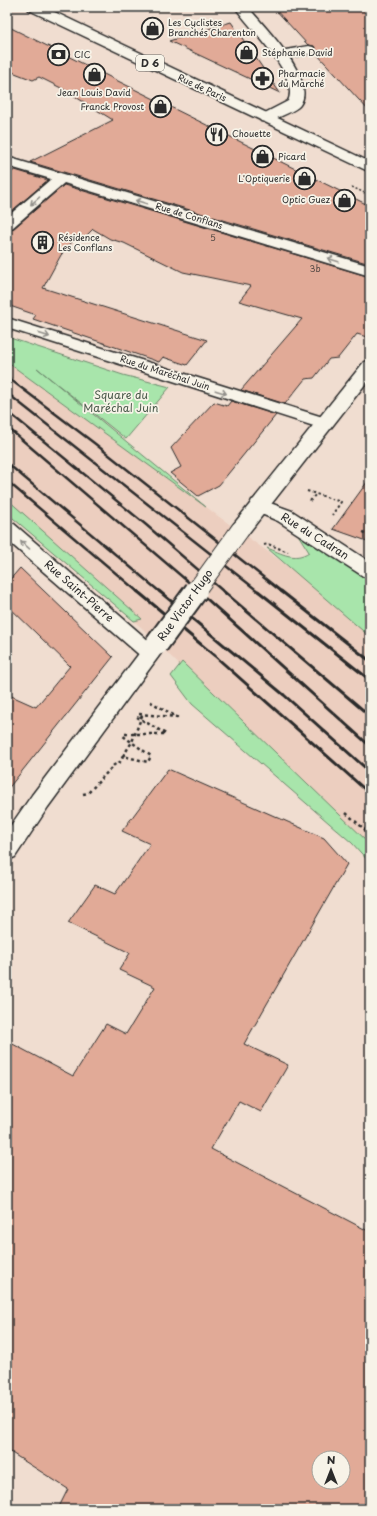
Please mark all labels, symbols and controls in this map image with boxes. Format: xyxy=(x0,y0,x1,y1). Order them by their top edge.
shop icon: Les Cyclistes Branchés Charenton xyxy=(139,15,165,41)
place label: Les Cyclistes Branchés Charenton xyxy=(168,15,256,39)
shop icon: Stéphanie David xyxy=(233,40,259,66)
bank icon: CIC xyxy=(45,42,71,68)
place label: Stéphanie David xyxy=(262,45,333,59)
place label: CIC xyxy=(74,47,91,61)
road number: D 6 xyxy=(136,55,164,71)
shop icon: Jean Louis David xyxy=(81,61,107,87)
pharmacy icon: Pharmacie du Marché xyxy=(249,66,275,92)
place label: Pharmacie du Marché xyxy=(278,66,325,90)
street label: Rue de Paris xyxy=(176,70,229,105)
place label: Jean Louis David xyxy=(57,85,131,99)
shop icon: Franck Provost xyxy=(147,94,173,120)
place label: Franck Provost xyxy=(80,99,144,113)
restaurant icon: Chouette xyxy=(204,121,230,147)
place label: Chouette xyxy=(232,126,271,140)
shop icon: Picard xyxy=(249,144,275,170)
place label: Picard xyxy=(278,149,306,163)
shop icon: L'Optiquerie xyxy=(292,166,318,192)
place label: L'Optiquerie xyxy=(238,171,290,185)
shop icon: Optic Guez xyxy=(332,187,358,213)
place label: Optic Guez xyxy=(282,192,331,206)
one-way arrow xyxy=(29,197,40,206)
one-way arrow xyxy=(136,197,148,205)
street label: Rue de Conflans xyxy=(154,198,225,232)
building icon: Résidence Les Conflans xyxy=(29,230,55,256)
place label: Résidence Les Conflans xyxy=(58,230,112,254)
house number: 5 xyxy=(210,230,216,244)
one-way arrow xyxy=(326,256,339,263)
house number: 3b xyxy=(309,261,321,275)
one-way arrow xyxy=(37,332,50,339)
street label: Rue du Maréchal Juin xyxy=(119,351,212,393)
park label: Square du Maréchal Juin xyxy=(83,386,159,416)
one-way arrow xyxy=(215,388,227,396)
street label: Rue du Cadran xyxy=(278,508,353,563)
one-way arrow xyxy=(20,541,31,550)
street label: Rue Saint-Pierre xyxy=(41,556,118,626)
street label: Rue Victor Hugo xyxy=(153,565,216,644)
north arrow xyxy=(311,1450,351,1490)
text: N xyxy=(327,1451,336,1468)

